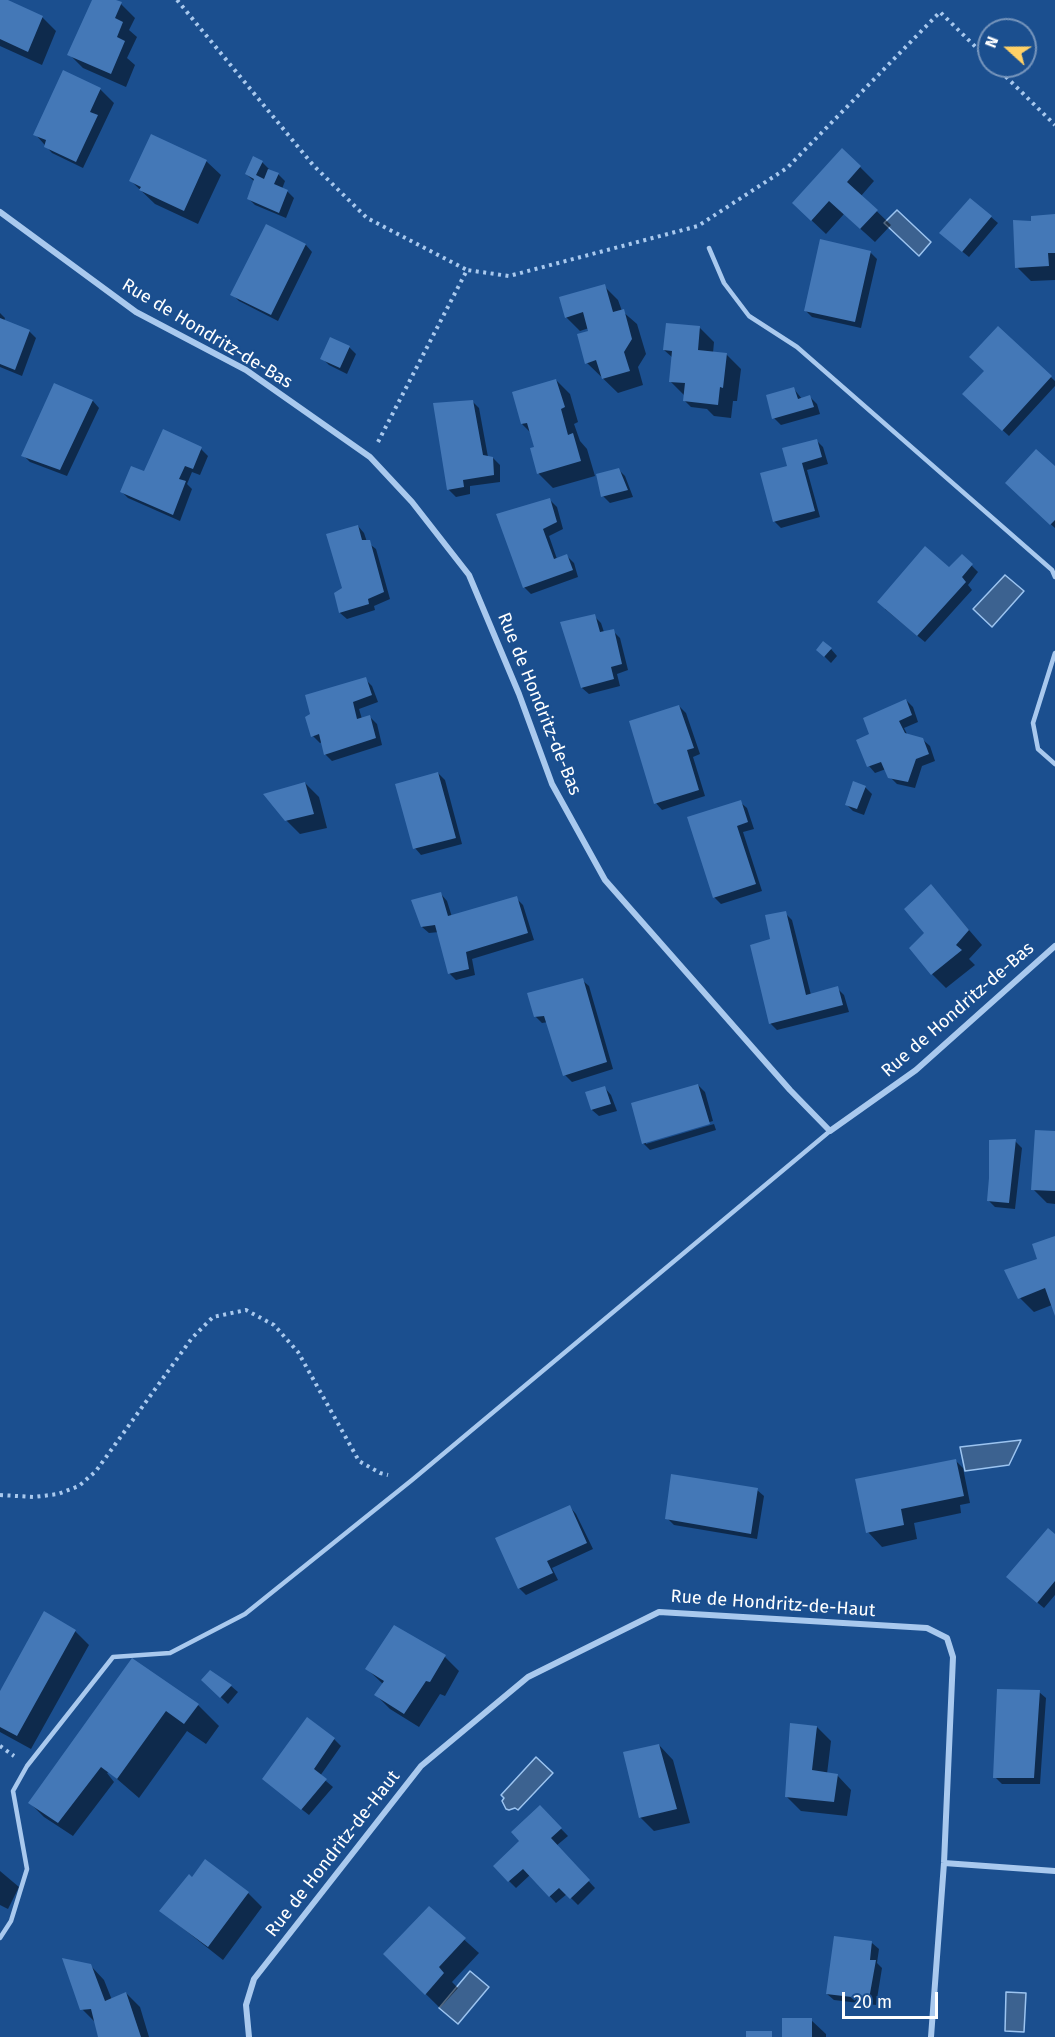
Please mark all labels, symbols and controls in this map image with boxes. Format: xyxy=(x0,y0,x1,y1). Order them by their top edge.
north arrow xyxy=(977,18,1037,78)
text: N xyxy=(981,34,1002,50)
street label: Rue de Hondritz-de-Bas xyxy=(118,274,296,394)
street label: Rue de Hondritz-de-Bas xyxy=(492,609,586,799)
street label: Rue de Hondritz-de-Bas xyxy=(877,938,1039,1082)
street label: Rue de Hondritz-de-Haut xyxy=(670,1586,876,1622)
street label: Rue de Hondritz-de-Haut xyxy=(261,1767,405,1941)
scale bar xyxy=(845,1980,941,2018)
text: 20 m xyxy=(853,1991,892,2013)

